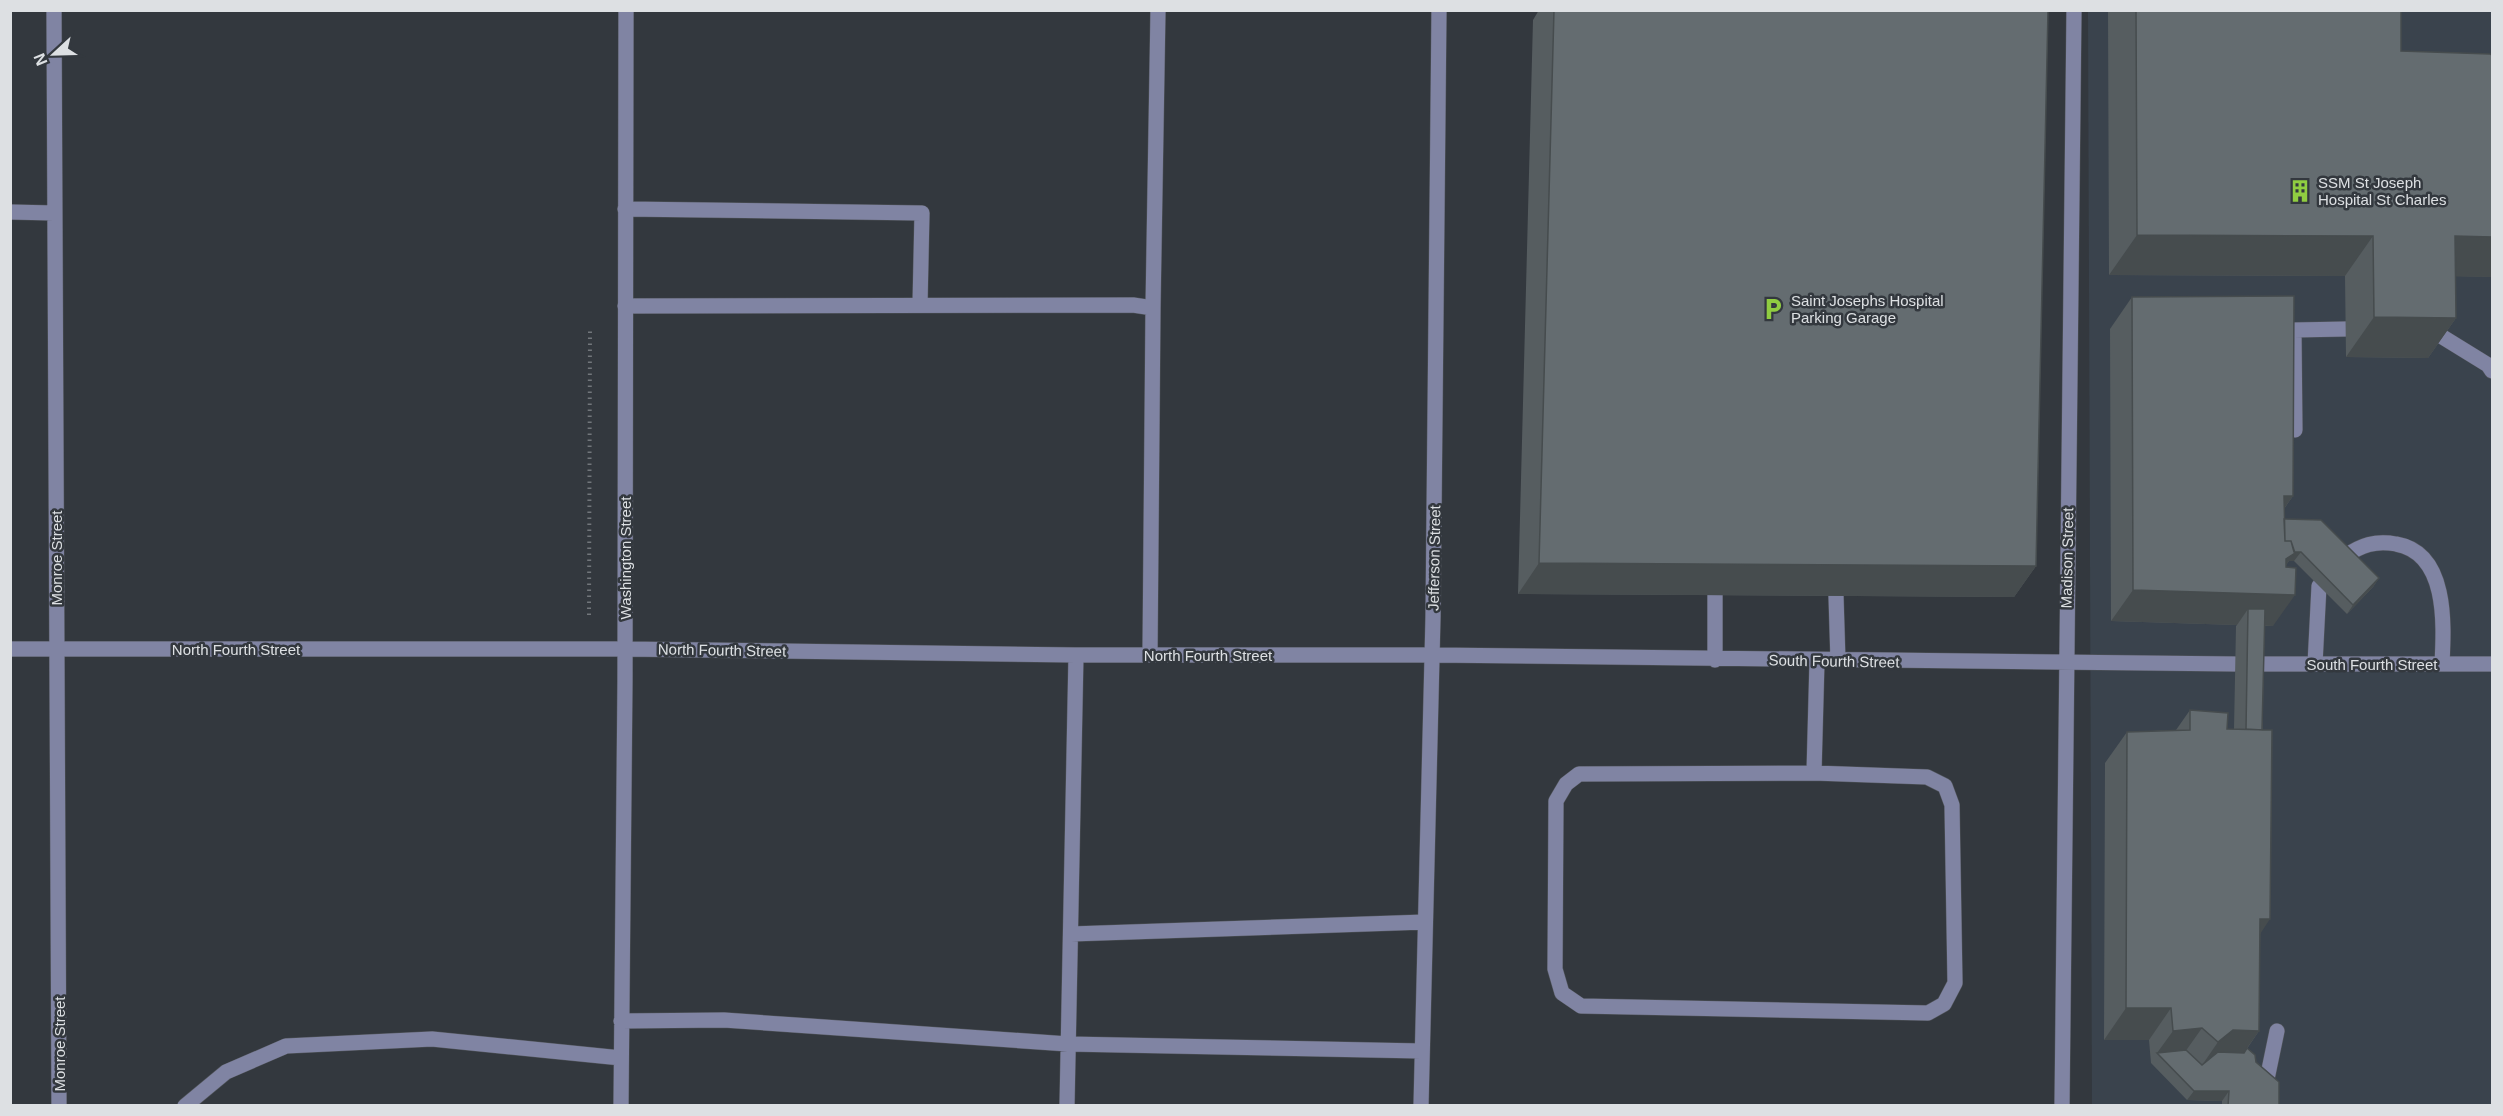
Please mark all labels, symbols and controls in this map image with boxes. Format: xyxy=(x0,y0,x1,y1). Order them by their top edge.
north arrow xyxy=(24,24,84,84)
text: N xyxy=(31,51,51,68)
place label: SSM St Joseph Hospital St Charles xyxy=(2318,174,2446,208)
building icon: SSM St Joseph Hospital St Charles xyxy=(2287,178,2313,204)
place label: Saint Josephs Hospital Parking Garage xyxy=(1791,292,1944,326)
parking icon: Saint Josephs Hospital Parking Garage xyxy=(1760,296,1786,322)
street label: Washington Street xyxy=(617,496,634,619)
street label: Jefferson Street xyxy=(1425,504,1443,611)
street label: Madison Street xyxy=(2058,507,2076,609)
street label: Monroe Street xyxy=(48,510,65,606)
street label: North Fourth Street xyxy=(658,640,787,660)
street label: North Fourth Street xyxy=(172,641,301,658)
street label: North Fourth Street xyxy=(1144,647,1273,664)
street label: South Fourth Street xyxy=(1768,651,1900,671)
street label: South Fourth Street xyxy=(2307,656,2438,673)
street label: Monroe Street xyxy=(51,996,68,1092)

